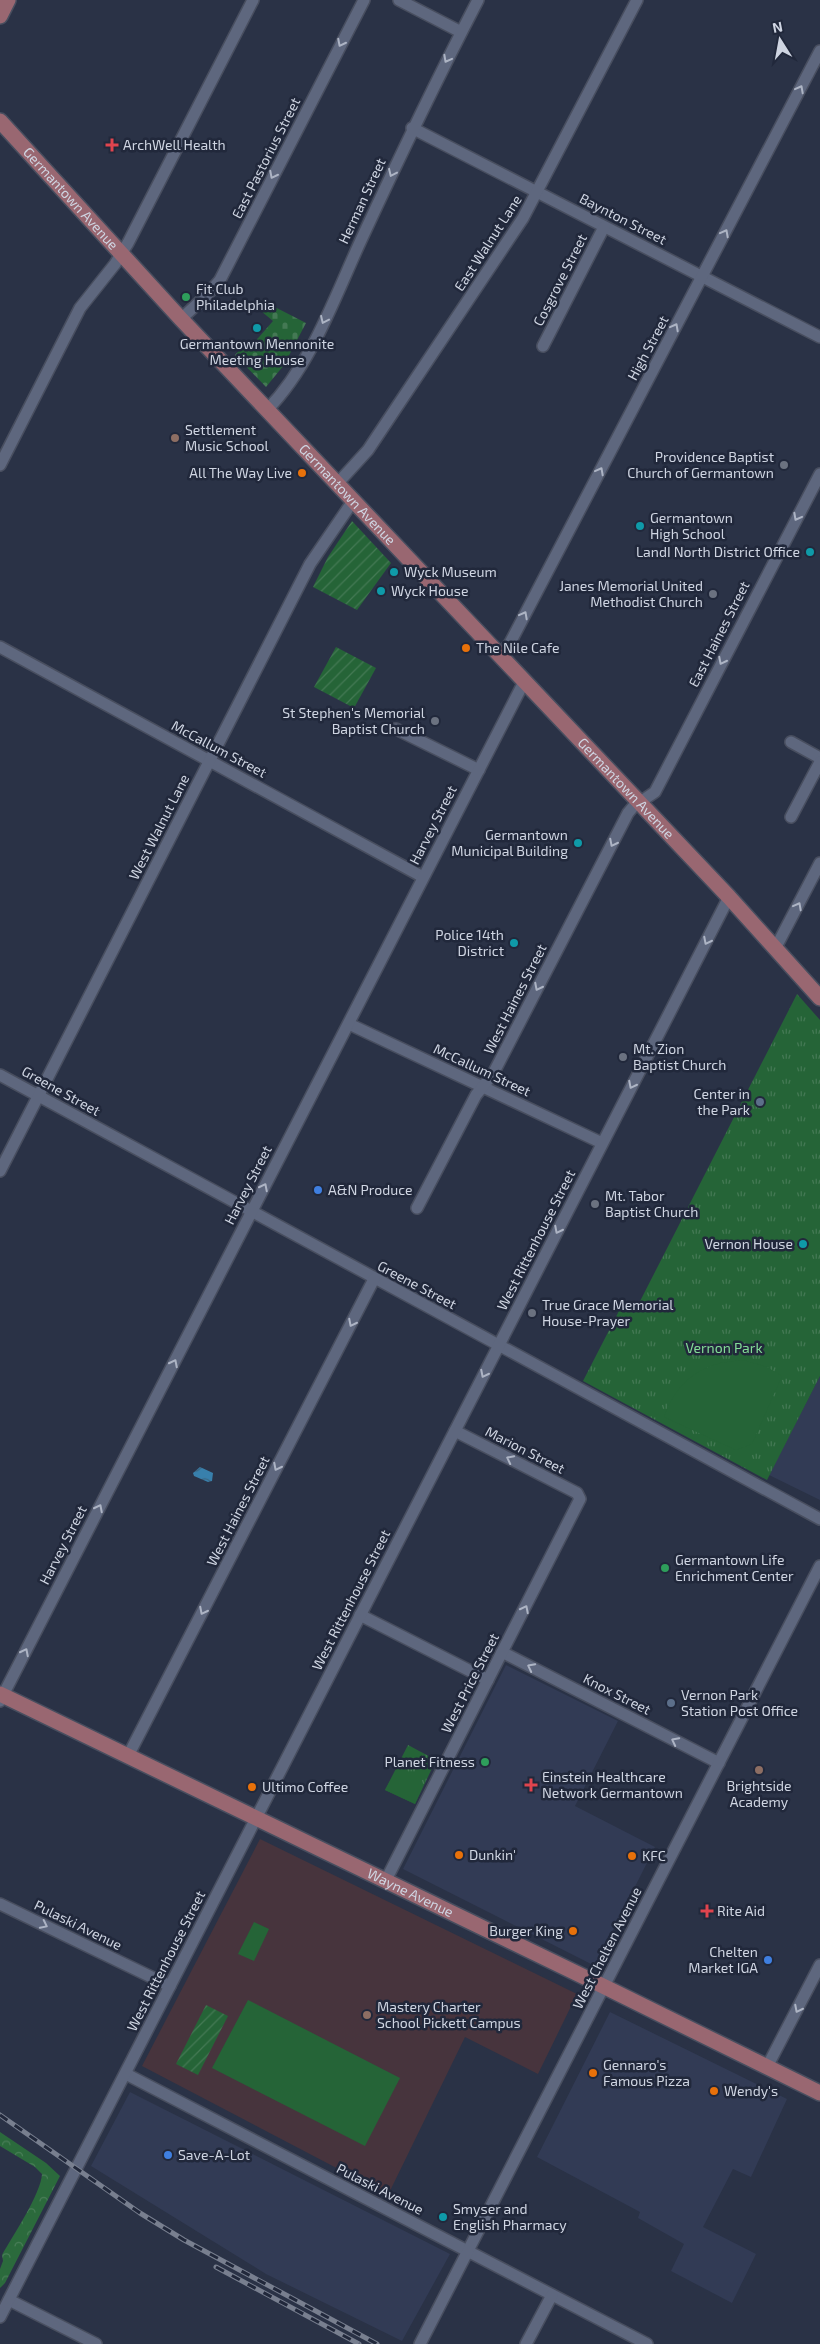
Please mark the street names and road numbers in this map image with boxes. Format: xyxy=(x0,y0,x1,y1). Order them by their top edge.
street label: East Pastorius Street xyxy=(228,94,303,221)
street label: Germantown Avenue xyxy=(20,143,122,253)
street label: Herman Street xyxy=(334,155,389,246)
street label: Baynton Street xyxy=(577,189,670,248)
street label: East Walnut Lane xyxy=(450,192,525,294)
street label: Cosgrove Street xyxy=(529,231,590,329)
street label: High Street xyxy=(623,313,672,383)
street label: Germantown Avenue xyxy=(296,440,400,548)
street label: East Haines Street xyxy=(685,578,753,689)
street label: McCallum Street xyxy=(169,716,270,781)
street label: Germantown Avenue xyxy=(574,734,678,842)
street label: West Walnut Lane xyxy=(125,771,192,882)
street label: Harvey Street xyxy=(405,782,460,867)
street label: West Haines Street xyxy=(479,941,550,1057)
street label: McCallum Street xyxy=(431,1040,534,1100)
street label: Greene Street xyxy=(19,1062,103,1119)
street label: Harvey Street xyxy=(220,1142,275,1227)
street label: West Rittenhouse Street xyxy=(493,1167,578,1313)
street label: Greene Street xyxy=(375,1257,460,1312)
street label: Marion Street xyxy=(483,1422,568,1477)
street label: West Haines Street xyxy=(202,1453,273,1569)
street label: Harvey Street xyxy=(35,1502,90,1587)
street label: West Rittenhouse Street xyxy=(308,1527,393,1673)
street label: West Price Street xyxy=(437,1630,502,1736)
street label: Knox Street xyxy=(581,1669,654,1718)
street label: Wayne Avenue xyxy=(365,1864,456,1920)
street label: West Chelten Avenue xyxy=(568,1884,645,2012)
street label: West Rittenhouse Street xyxy=(123,1888,208,2034)
street label: Pulaski Avenue xyxy=(32,1896,125,1953)
street label: Pulaski Avenue xyxy=(334,2159,427,2218)

